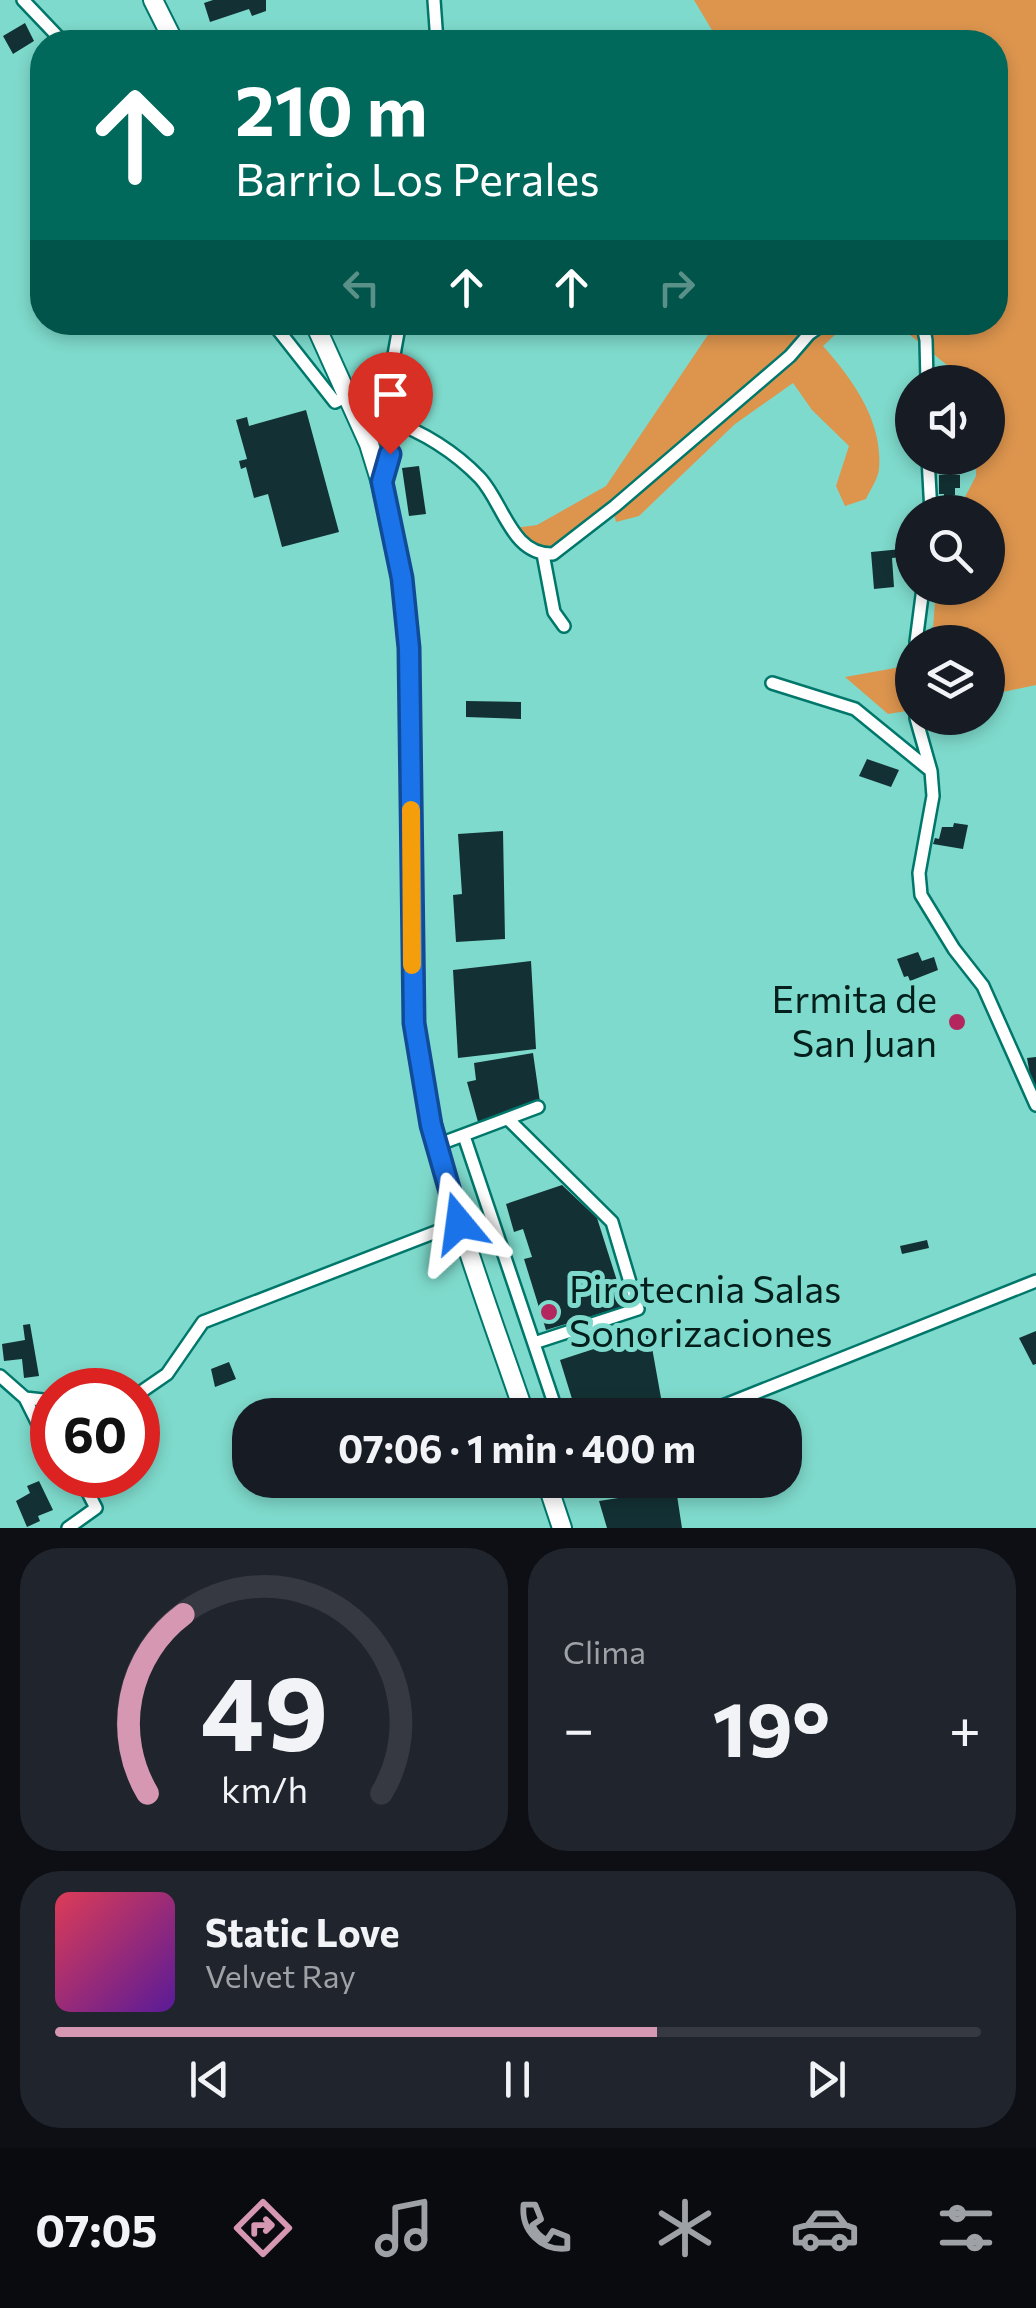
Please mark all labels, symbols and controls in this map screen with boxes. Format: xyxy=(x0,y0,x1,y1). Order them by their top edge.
text: 210 m xyxy=(235,65,427,150)
icon: ahead xyxy=(70,70,200,200)
text: Barrio Los Perales xyxy=(235,150,600,205)
icon: left xyxy=(334,260,389,315)
icon: ahead xyxy=(439,260,494,315)
icon: ahead xyxy=(544,260,599,315)
icon: right xyxy=(649,260,704,315)
pin xyxy=(348,352,433,455)
map controls xyxy=(895,365,1005,735)
button: sound xyxy=(895,365,1005,475)
icon: arrive xyxy=(363,367,418,422)
button: search xyxy=(895,495,1005,605)
button: layers xyxy=(895,625,1005,735)
place label: Ermita de San Juan xyxy=(772,974,937,1065)
marker: Ermita de San Juan xyxy=(946,1011,968,1033)
position arrow xyxy=(407,1171,511,1275)
place label: Pirotecnia Salas Sonorizaciones xyxy=(569,1264,841,1355)
marker: Pirotecnia Salas Sonorizaciones xyxy=(538,1301,560,1323)
speed limit sign: 60 xyxy=(30,1368,160,1498)
text: 07:06 · 1 min · 400 m xyxy=(338,1424,696,1471)
text: Clima xyxy=(563,1631,646,1671)
text: 49 xyxy=(200,1645,328,1772)
text: 19° xyxy=(713,1681,830,1772)
text: − xyxy=(563,1693,594,1760)
text: + xyxy=(949,1693,981,1760)
text: km/h xyxy=(221,1767,307,1810)
text: Static Love xyxy=(205,1908,400,1955)
text: Velvet Ray xyxy=(205,1955,356,1995)
icon: previous xyxy=(182,2052,237,2107)
icon: pause xyxy=(490,2052,545,2107)
icon: next xyxy=(799,2052,854,2107)
icon: directions xyxy=(228,2193,298,2263)
icon: music xyxy=(369,2193,439,2263)
icon: phone xyxy=(509,2193,579,2263)
icon: climate xyxy=(650,2193,720,2263)
icon: car xyxy=(790,2193,860,2263)
icon: filters xyxy=(931,2193,1001,2263)
text: 07:05 xyxy=(35,2201,158,2256)

